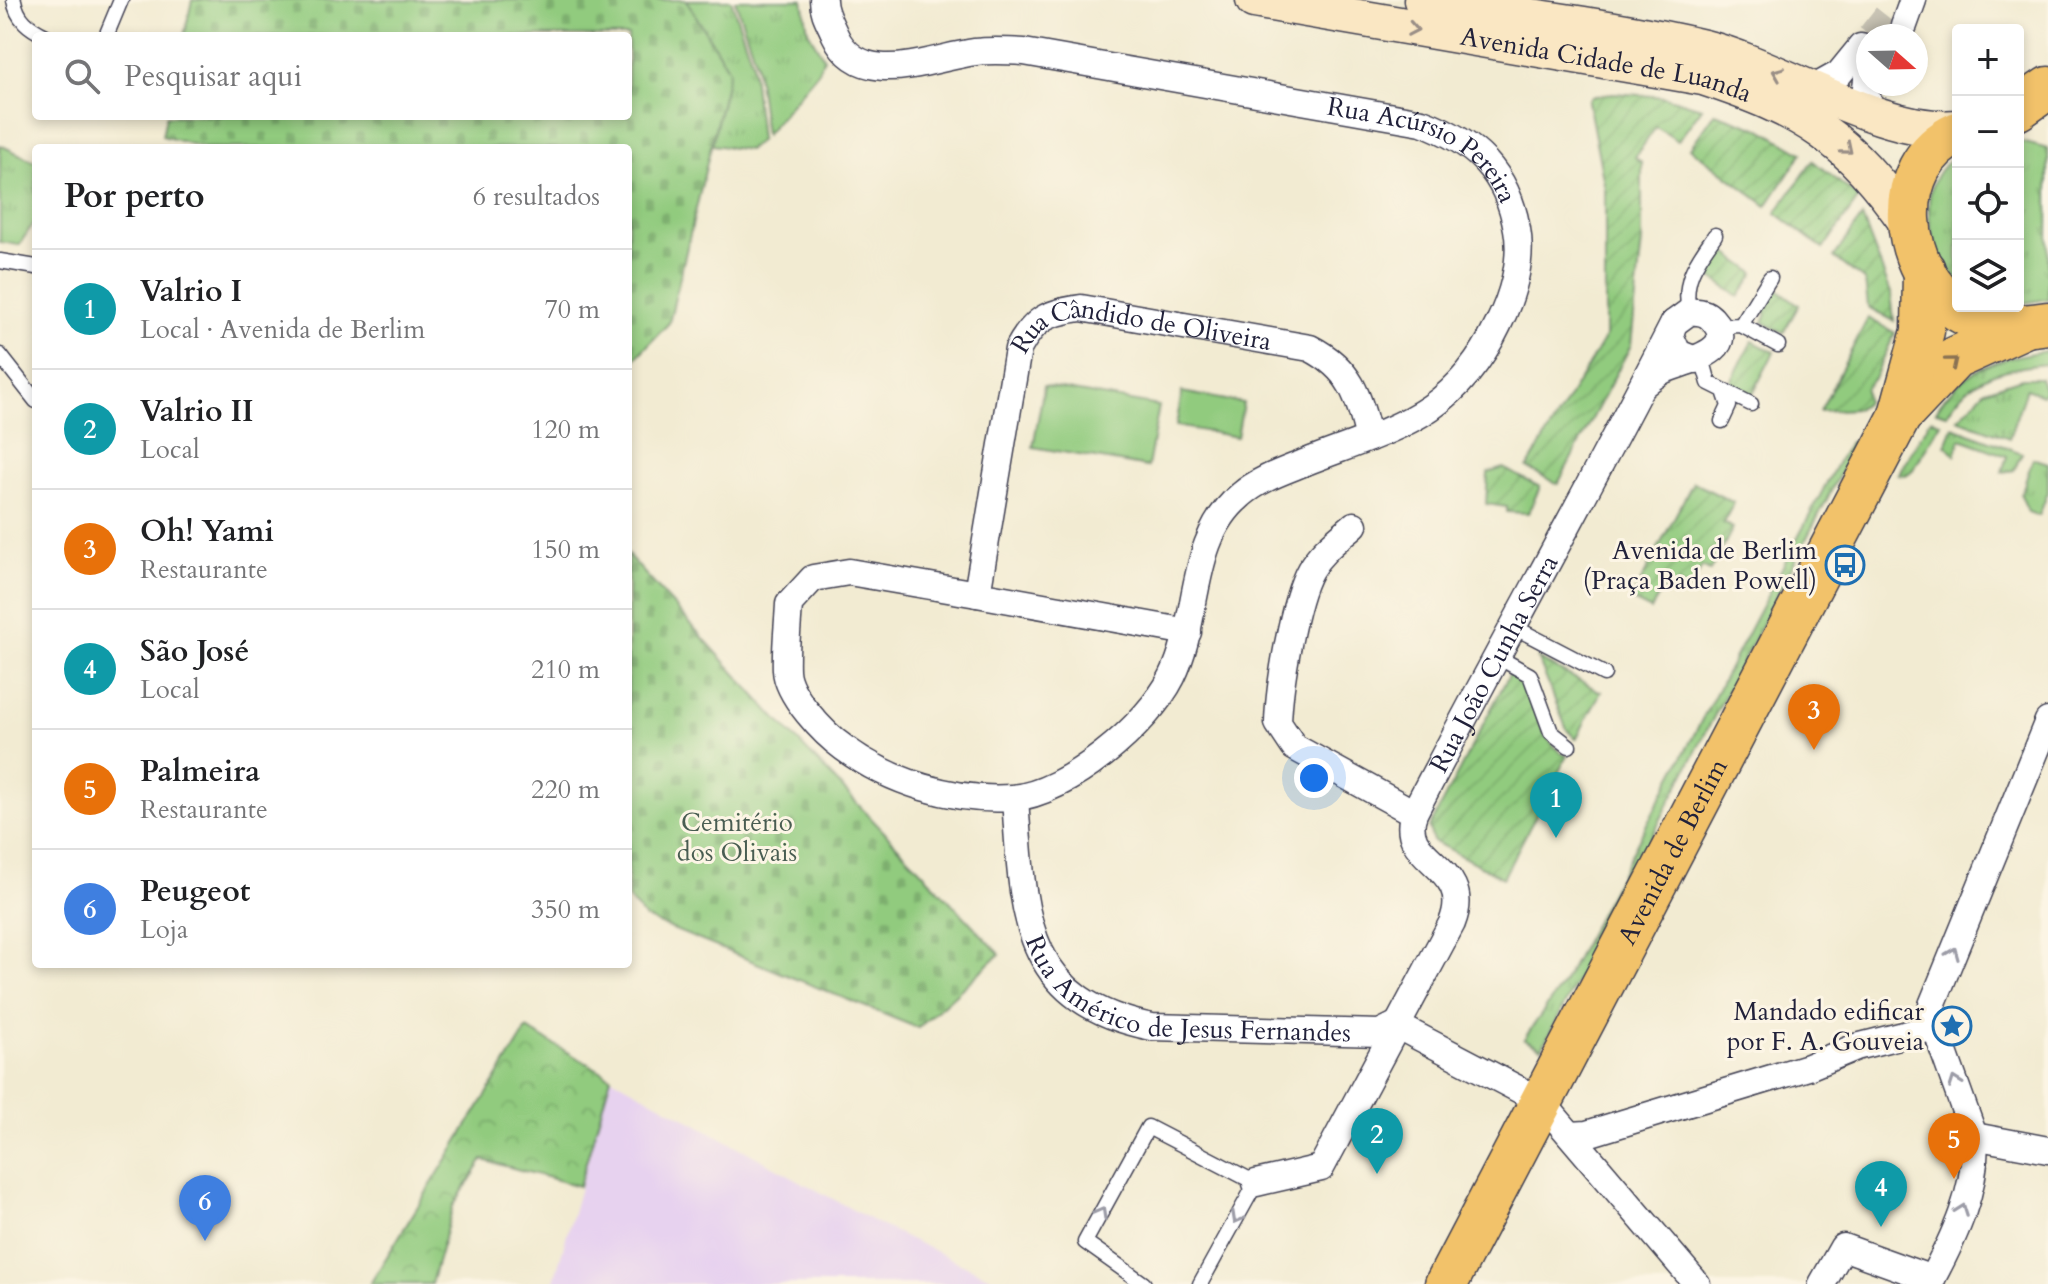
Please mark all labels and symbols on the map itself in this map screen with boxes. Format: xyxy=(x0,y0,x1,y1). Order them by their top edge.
street label: Avenida Cidade de Luanda xyxy=(1458,19,1757,111)
one-way arrow xyxy=(1406,20,1420,37)
north arrow xyxy=(1856,24,1928,96)
one-way arrow xyxy=(1772,66,1786,83)
street label: Rua Acúrsio Pereira xyxy=(1324,89,1525,208)
one-way arrow xyxy=(1838,139,1852,154)
text: Rua Cândido de Oliveira xyxy=(1002,291,1274,360)
street label: Rua Cândido de Oliveira xyxy=(1012,328,1288,378)
one-way arrow xyxy=(1943,357,1958,372)
place label: Avenida de Berlim (Praça Baden Powell) xyxy=(1583,533,1817,598)
bus stop icon: Avenida de Berlim (Praça Baden Powell) xyxy=(1824,544,1866,586)
street label: Rua João Cunha Serra xyxy=(1421,549,1566,779)
pin: 3 xyxy=(1788,684,1840,750)
street label: Avenida de Berlim xyxy=(1610,753,1736,951)
your location xyxy=(1294,758,1334,798)
pin: 1 xyxy=(1530,772,1582,838)
park label: Cemitério dos Olivais xyxy=(677,805,797,870)
street label: Rua Américo de Jesus Fernandes xyxy=(1017,930,1351,1050)
one-way arrow xyxy=(1943,947,1959,961)
place label: Mandado edificar por F. A. Gouveia xyxy=(1727,994,1925,1059)
place icon: Mandado edificar por F. A. Gouveia xyxy=(1931,1005,1973,1047)
one-way arrow xyxy=(1948,1076,1964,1090)
pin: 2 xyxy=(1351,1108,1403,1174)
pin: 5 xyxy=(1928,1113,1980,1179)
pin: 4 xyxy=(1855,1161,1907,1227)
pin: 6 xyxy=(179,1175,231,1241)
one-way arrow xyxy=(1952,1204,1968,1218)
one-way arrow xyxy=(1091,1207,1107,1221)
one-way arrow xyxy=(1231,1210,1246,1224)

